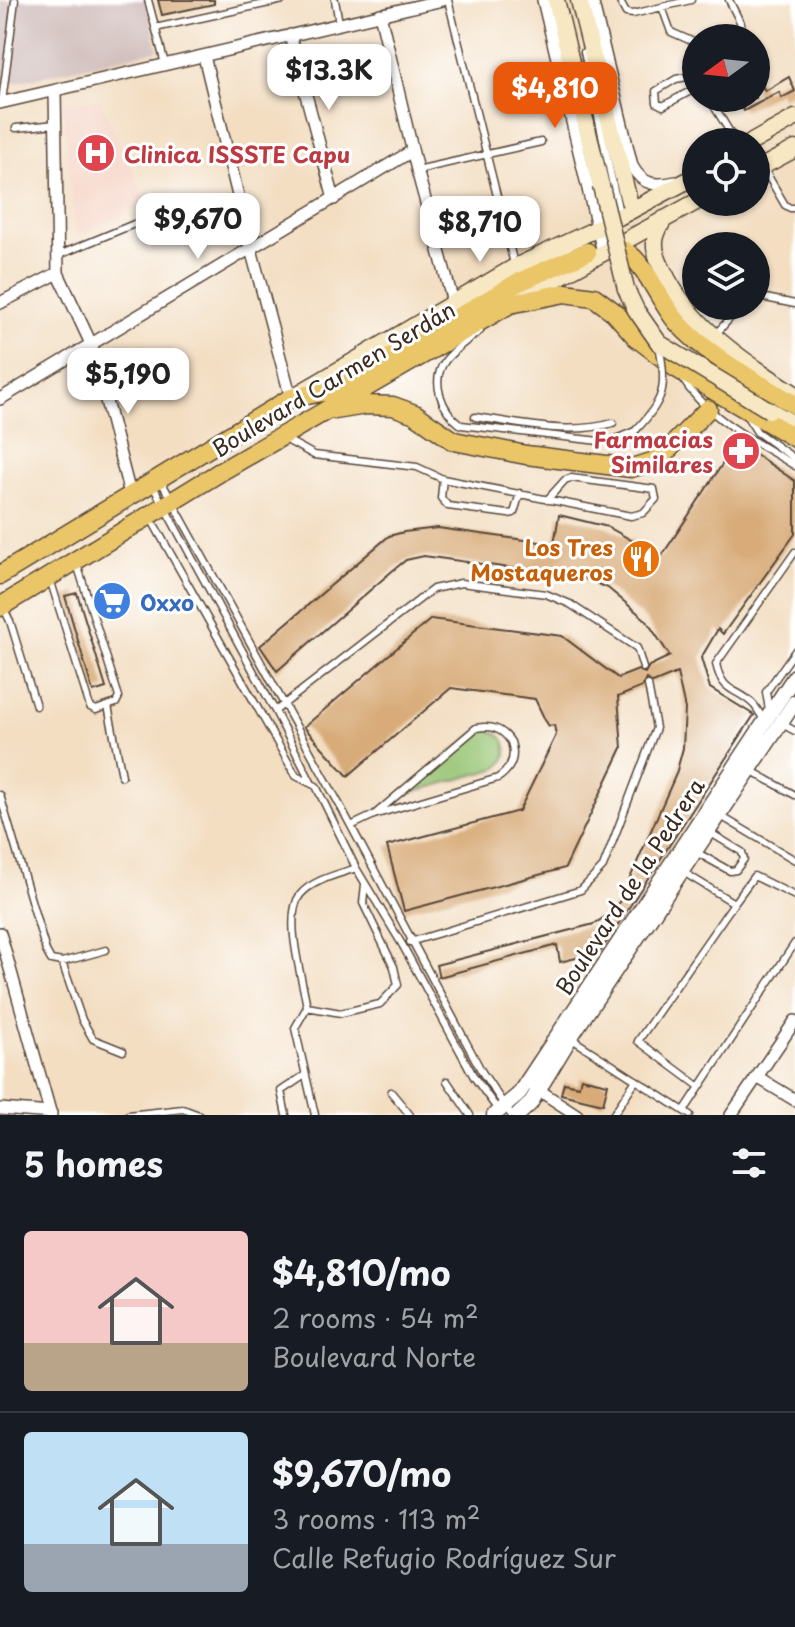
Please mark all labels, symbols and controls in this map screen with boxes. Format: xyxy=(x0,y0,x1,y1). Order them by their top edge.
north arrow xyxy=(682,24,770,112)
map controls xyxy=(682,24,770,320)
pin: $13.3K xyxy=(264,44,394,112)
text: $13.3K xyxy=(285,50,373,89)
pin: $4,810 xyxy=(490,62,620,130)
text: $4,810 xyxy=(511,68,599,107)
button: locate xyxy=(682,128,770,216)
hospital icon: Clinica ISSSTE Capu xyxy=(75,132,117,174)
place label: Clinica ISSSTE Capu xyxy=(124,137,350,170)
pin: $9,670 xyxy=(133,193,263,261)
pin: $8,710 xyxy=(415,196,545,264)
text: $9,670 xyxy=(154,199,242,238)
text: $8,710 xyxy=(438,202,522,241)
button: layers xyxy=(682,232,770,320)
street label: Boulevard Carmen Serdán xyxy=(205,292,461,464)
pin: $5,190 xyxy=(63,348,193,416)
text: $5,190 xyxy=(85,354,171,393)
place label: Farmacias Similares xyxy=(593,422,713,480)
pharmacy icon: Farmacias Similares xyxy=(720,430,762,472)
place label: Los Tres Mostaqueros xyxy=(470,530,613,588)
restaurant icon: Los Tres Mostaqueros xyxy=(620,538,662,580)
supermarket icon: Oxxo xyxy=(91,580,133,622)
place label: Oxxo xyxy=(140,585,194,618)
street label: Boulevard de la Pedrera xyxy=(546,771,712,1001)
text: 5 homes xyxy=(24,1137,163,1189)
icon: filters xyxy=(727,1141,771,1185)
text: $4,810/mo xyxy=(272,1246,450,1298)
icon: home xyxy=(88,1263,184,1359)
text: 2 rooms · 54 m² xyxy=(272,1298,479,1337)
text: Boulevard Norte xyxy=(272,1337,476,1376)
text: $9,670/mo xyxy=(272,1447,451,1499)
icon: home xyxy=(88,1464,184,1560)
text: 3 rooms · 113 m² xyxy=(272,1499,480,1538)
text: Calle Refugio Rodríguez Sur xyxy=(272,1538,616,1577)

